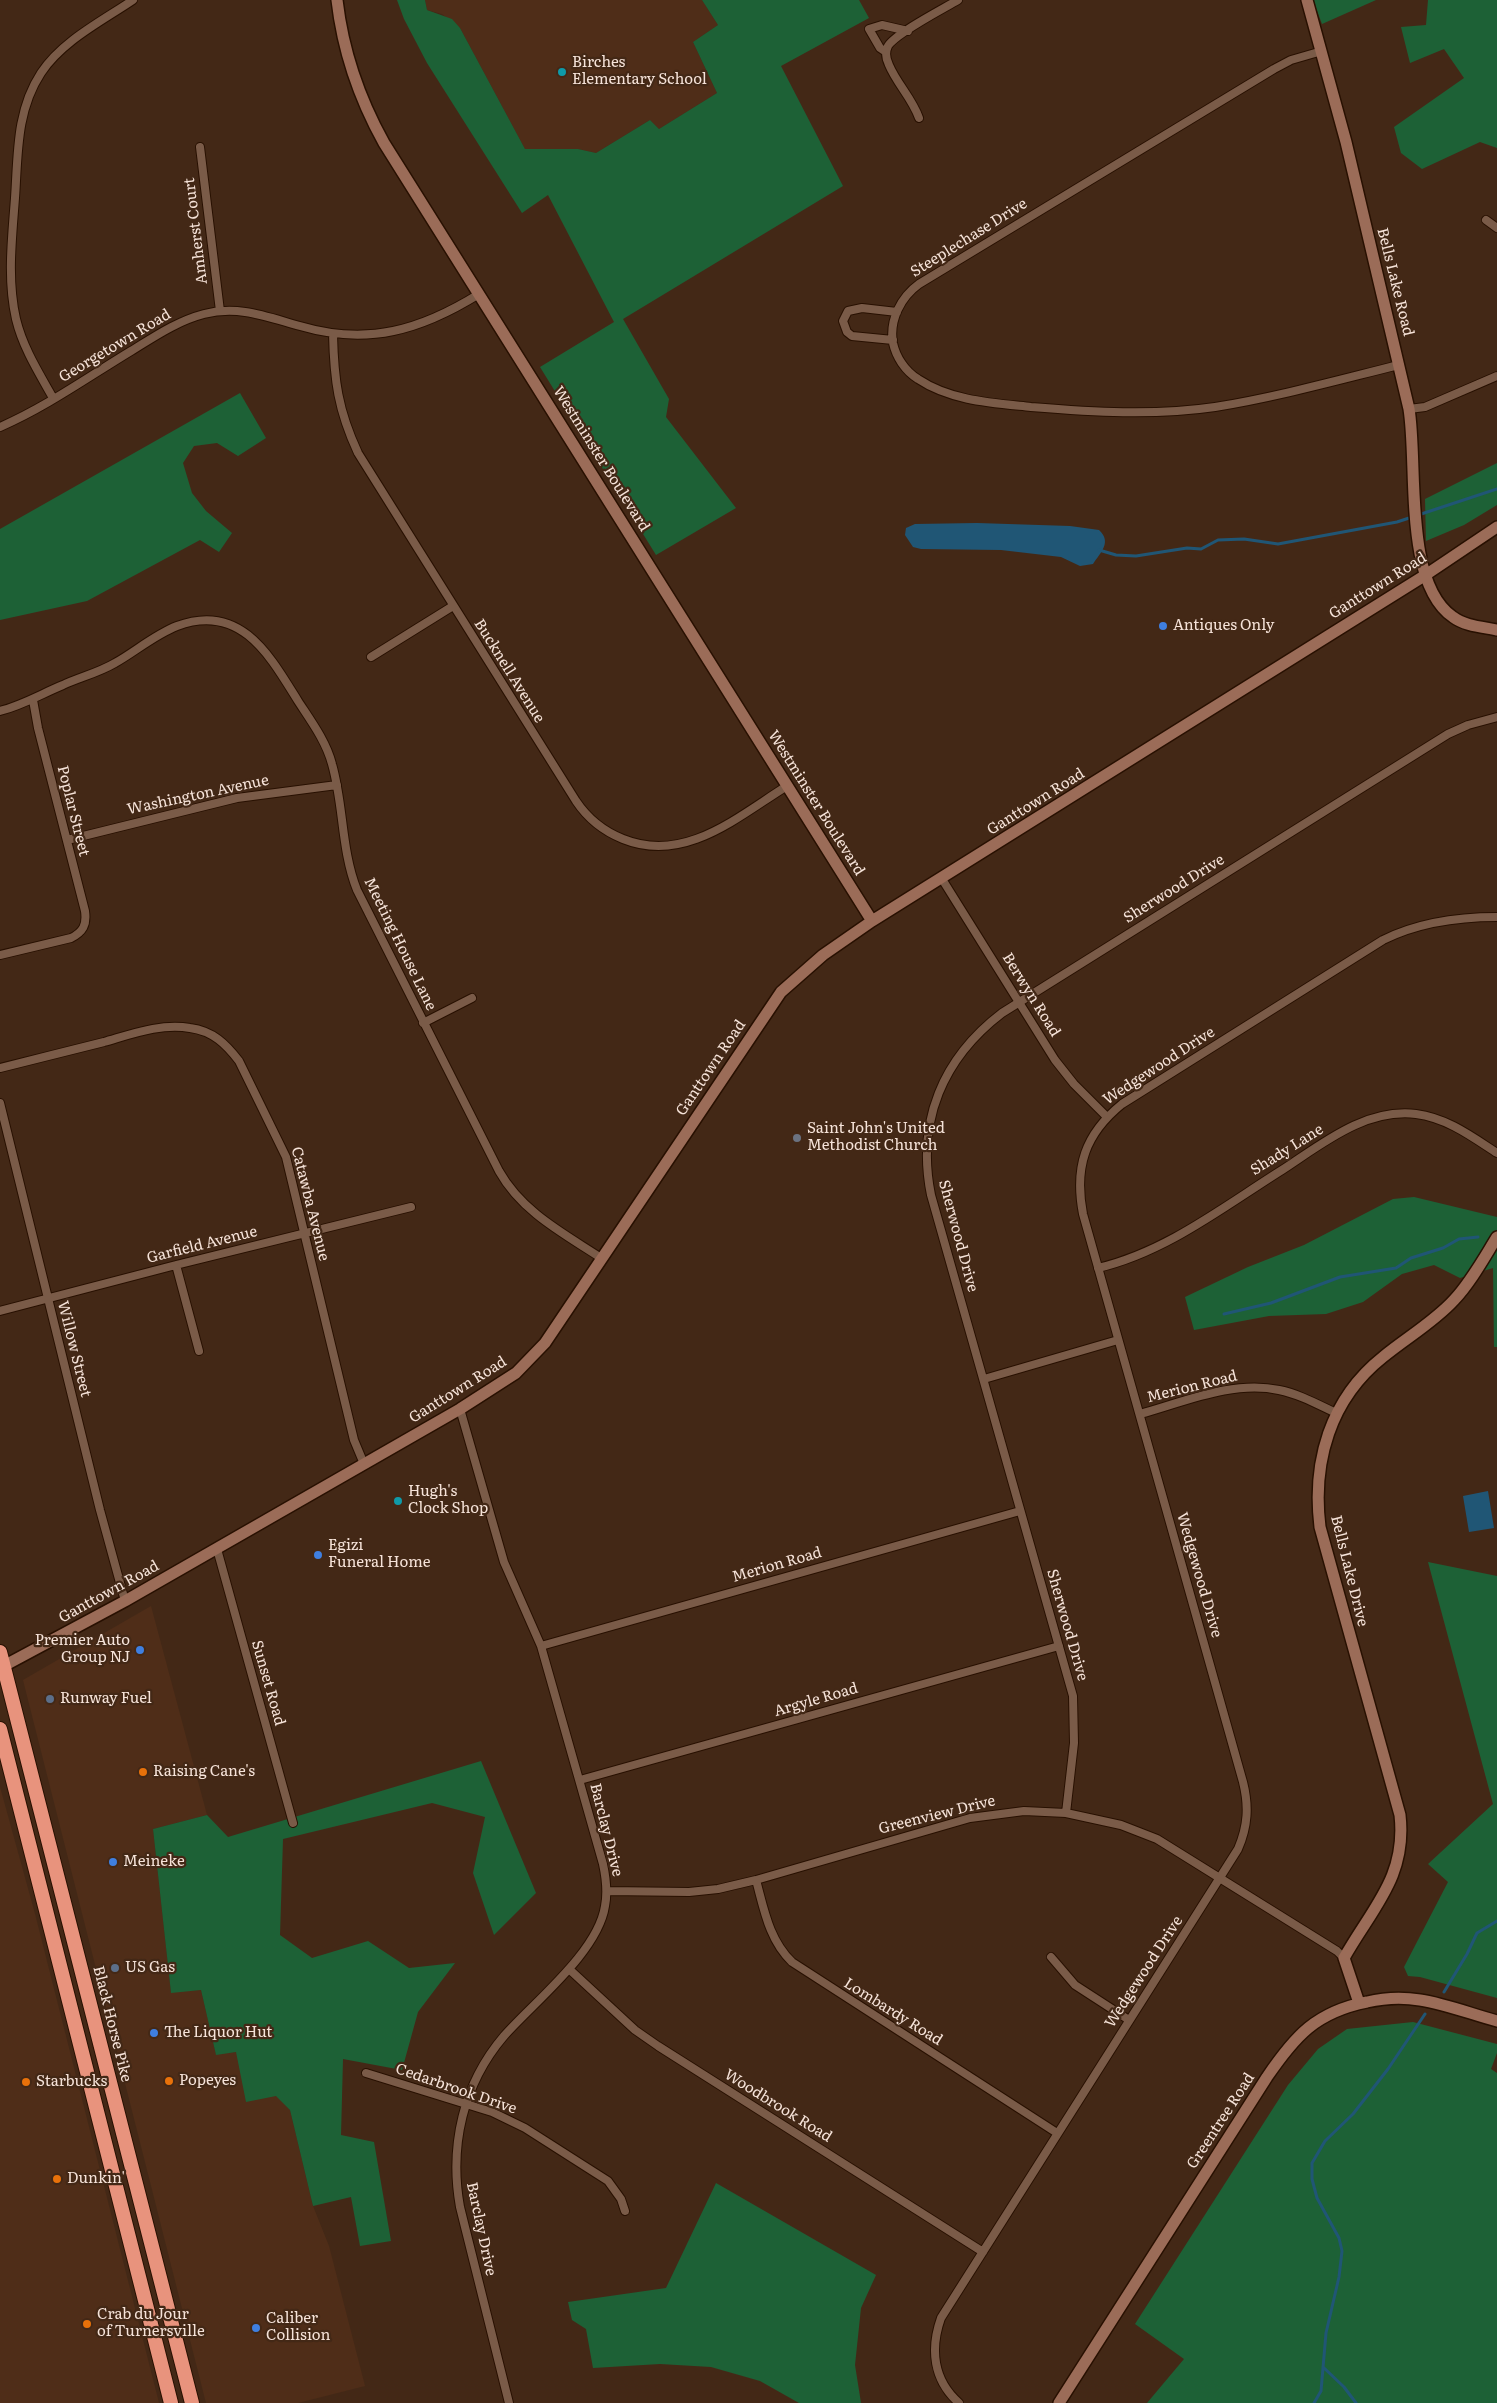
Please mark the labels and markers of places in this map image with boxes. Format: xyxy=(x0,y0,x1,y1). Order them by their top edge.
place label: Birches Elementary School xyxy=(572,54,707,89)
marker: Birches Elementary School xyxy=(556,66,568,78)
place label: Antiques Only xyxy=(1173,617,1274,635)
marker: Antiques Only xyxy=(1157,620,1169,632)
place label: Saint John's United Methodist Church xyxy=(807,1120,945,1155)
marker: Saint John's United Methodist Church xyxy=(791,1132,803,1144)
place label: Hugh's Clock Shop xyxy=(408,1483,488,1518)
marker: Hugh's Clock Shop xyxy=(392,1495,404,1507)
place label: Egizi Funeral Home xyxy=(328,1537,430,1572)
marker: Egizi Funeral Home xyxy=(312,1549,324,1561)
place label: Premier Auto Group NJ xyxy=(35,1632,130,1667)
marker: Premier Auto Group NJ xyxy=(134,1644,146,1656)
place label: Runway Fuel xyxy=(60,1690,152,1708)
marker: Runway Fuel xyxy=(44,1693,56,1705)
place label: Raising Cane's xyxy=(153,1763,255,1781)
marker: Raising Cane's xyxy=(137,1766,149,1778)
place label: Meineke xyxy=(123,1853,185,1871)
marker: Meineke xyxy=(107,1856,119,1868)
place label: US Gas xyxy=(125,1959,175,1977)
marker: US Gas xyxy=(109,1962,121,1974)
place label: The Liquor Hut xyxy=(164,2024,272,2042)
marker: The Liquor Hut xyxy=(148,2027,160,2039)
place label: Popeyes xyxy=(179,2072,236,2090)
place label: Starbucks xyxy=(36,2073,107,2091)
marker: Popeyes xyxy=(163,2075,175,2087)
marker: Starbucks xyxy=(20,2076,32,2088)
place label: Dunkin' xyxy=(67,2170,125,2188)
marker: Dunkin' xyxy=(51,2173,63,2185)
place label: Crab du Jour of Turnersville xyxy=(97,2306,205,2341)
place label: Caliber Collision xyxy=(266,2310,330,2345)
marker: Crab du Jour of Turnersville xyxy=(81,2318,93,2330)
marker: Caliber Collision xyxy=(250,2322,262,2334)

